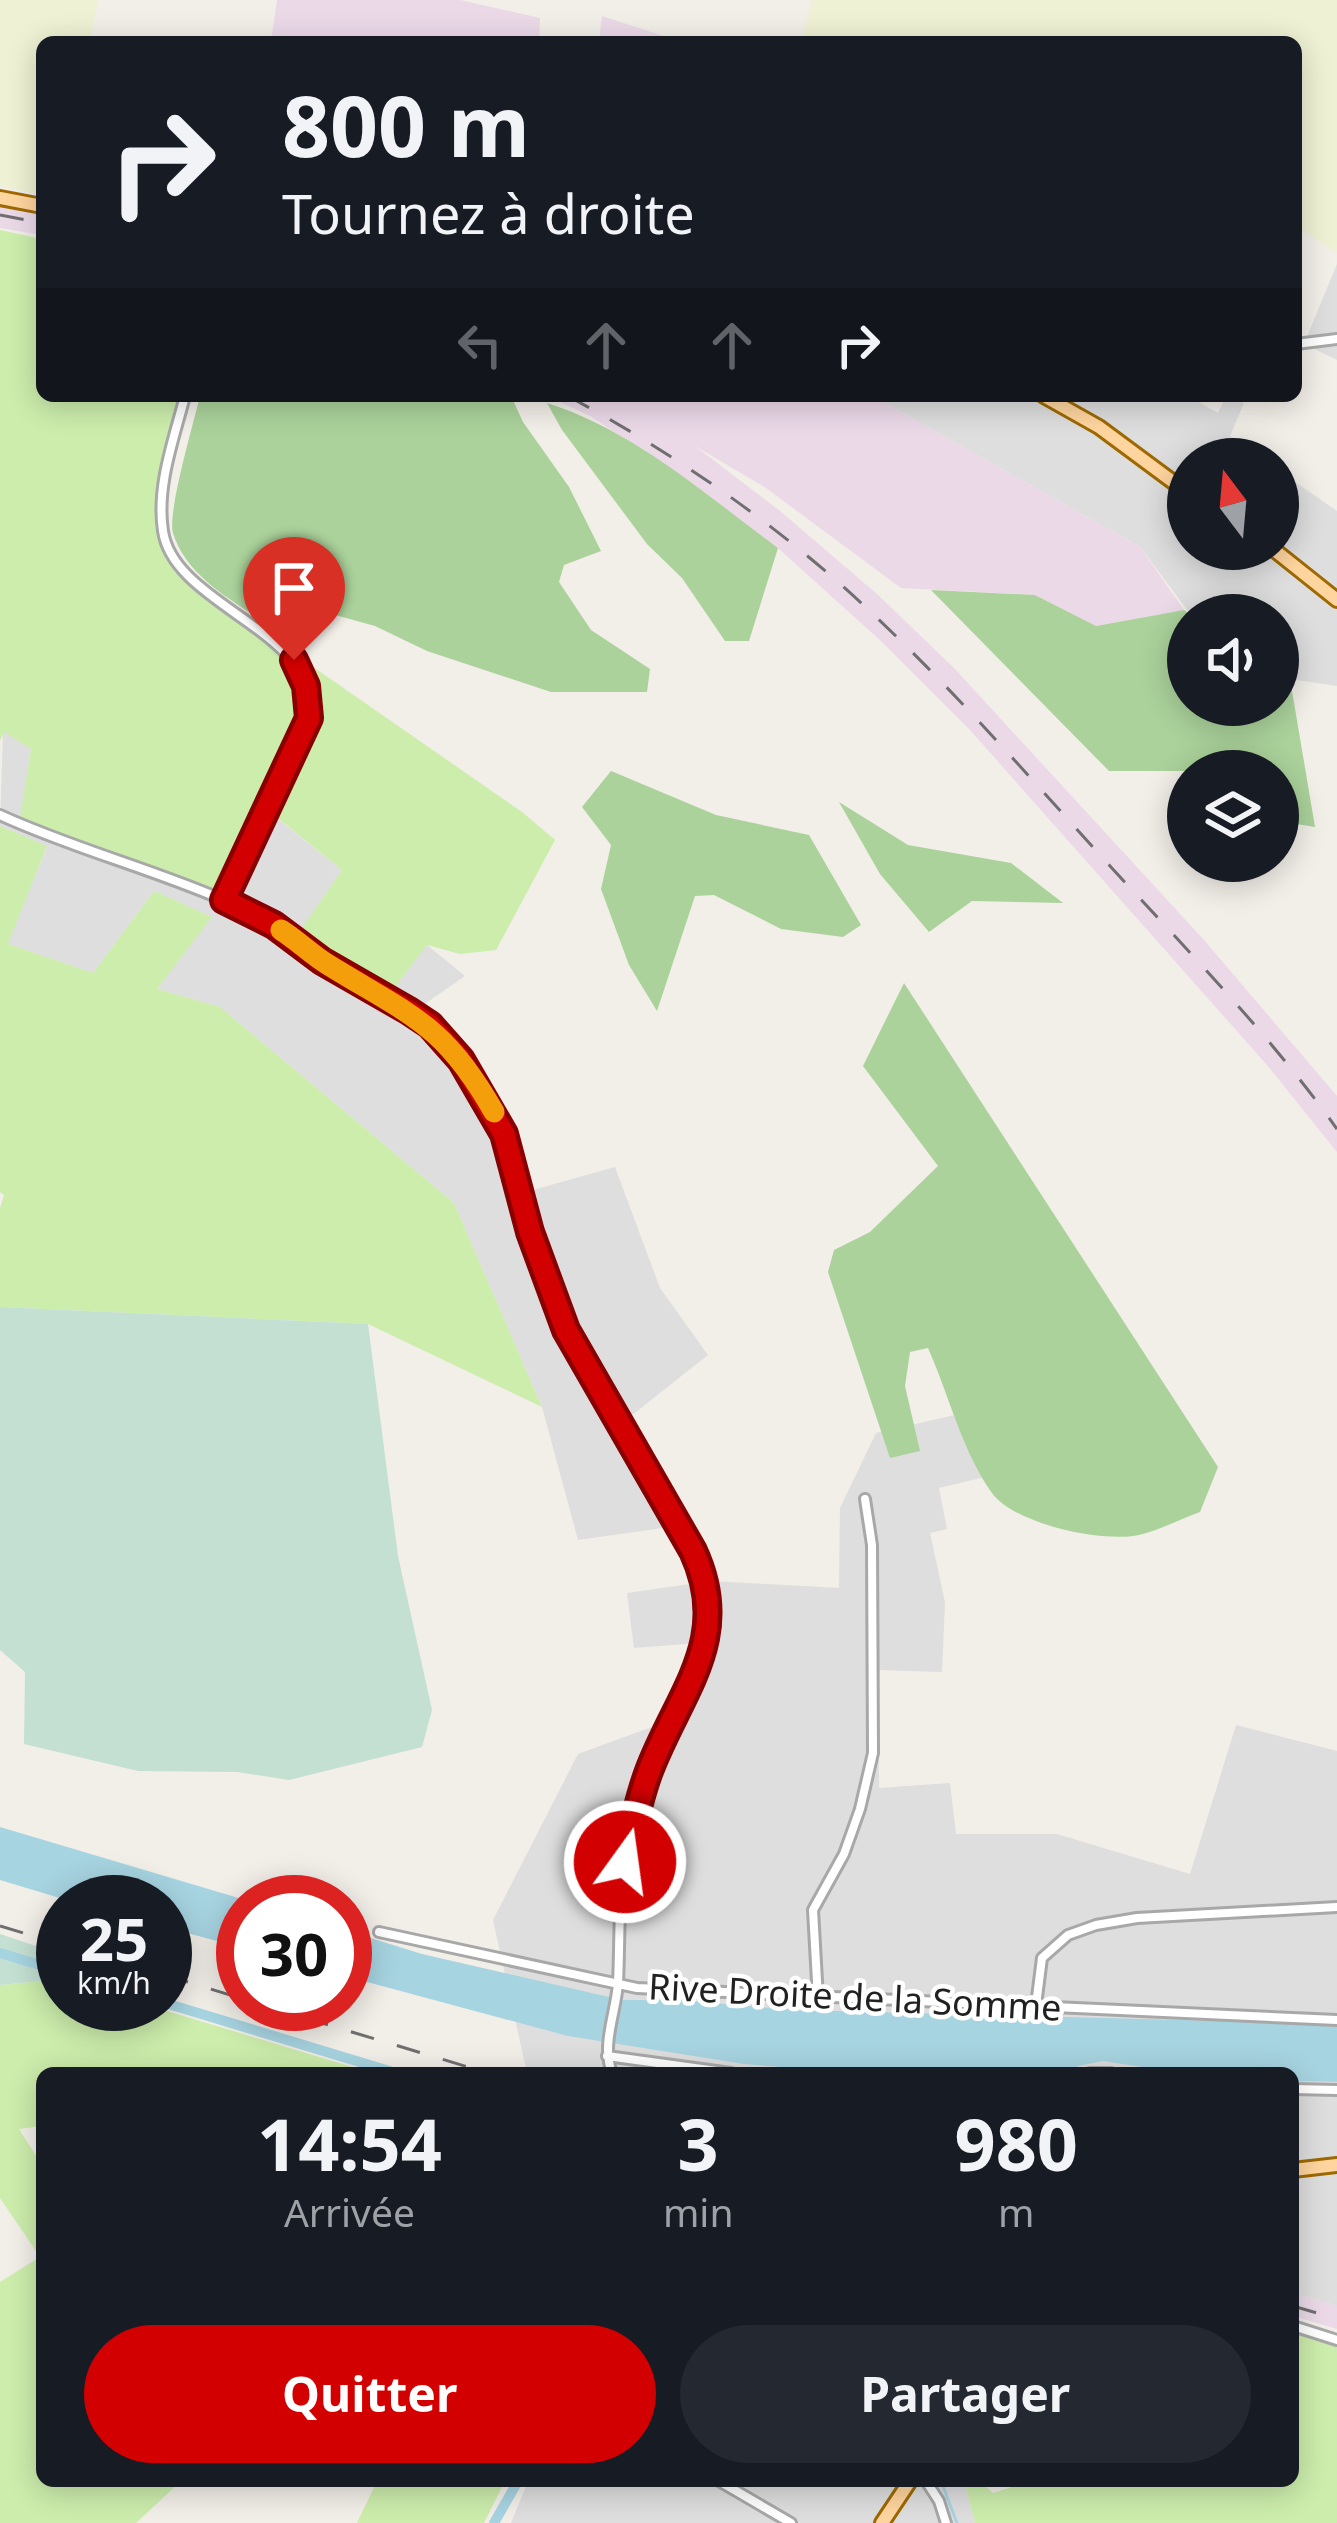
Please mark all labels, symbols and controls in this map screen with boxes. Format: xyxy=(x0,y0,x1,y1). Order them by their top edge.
text: 800 m xyxy=(282,67,530,182)
icon: right xyxy=(84,84,240,240)
text: Tournez à droite xyxy=(282,176,695,250)
icon: left xyxy=(447,312,513,378)
icon: ahead xyxy=(573,312,639,378)
icon: ahead xyxy=(699,312,765,378)
icon: right xyxy=(825,312,891,378)
north arrow xyxy=(1167,438,1299,570)
map controls xyxy=(1167,438,1299,882)
pin xyxy=(243,537,345,660)
icon: arrive xyxy=(261,555,327,621)
button: sound xyxy=(1167,594,1299,726)
button: layers xyxy=(1167,750,1299,882)
position arrow xyxy=(562,1799,688,1925)
speed limit sign: 30 xyxy=(216,1875,372,2031)
text: 25 xyxy=(80,1897,148,1979)
street label: Rive Droite de la Somme xyxy=(647,1961,1063,2032)
text: km/h xyxy=(77,1962,151,2003)
text: 14:54 xyxy=(257,2094,442,2192)
text: 3 xyxy=(678,2094,719,2192)
text: 980 xyxy=(954,2094,1078,2192)
text: Arrivée xyxy=(284,2185,415,2238)
text: min xyxy=(663,2185,734,2238)
text: m xyxy=(998,2185,1034,2238)
button: Quitter xyxy=(84,2325,656,2463)
button: Partager xyxy=(680,2325,1251,2463)

